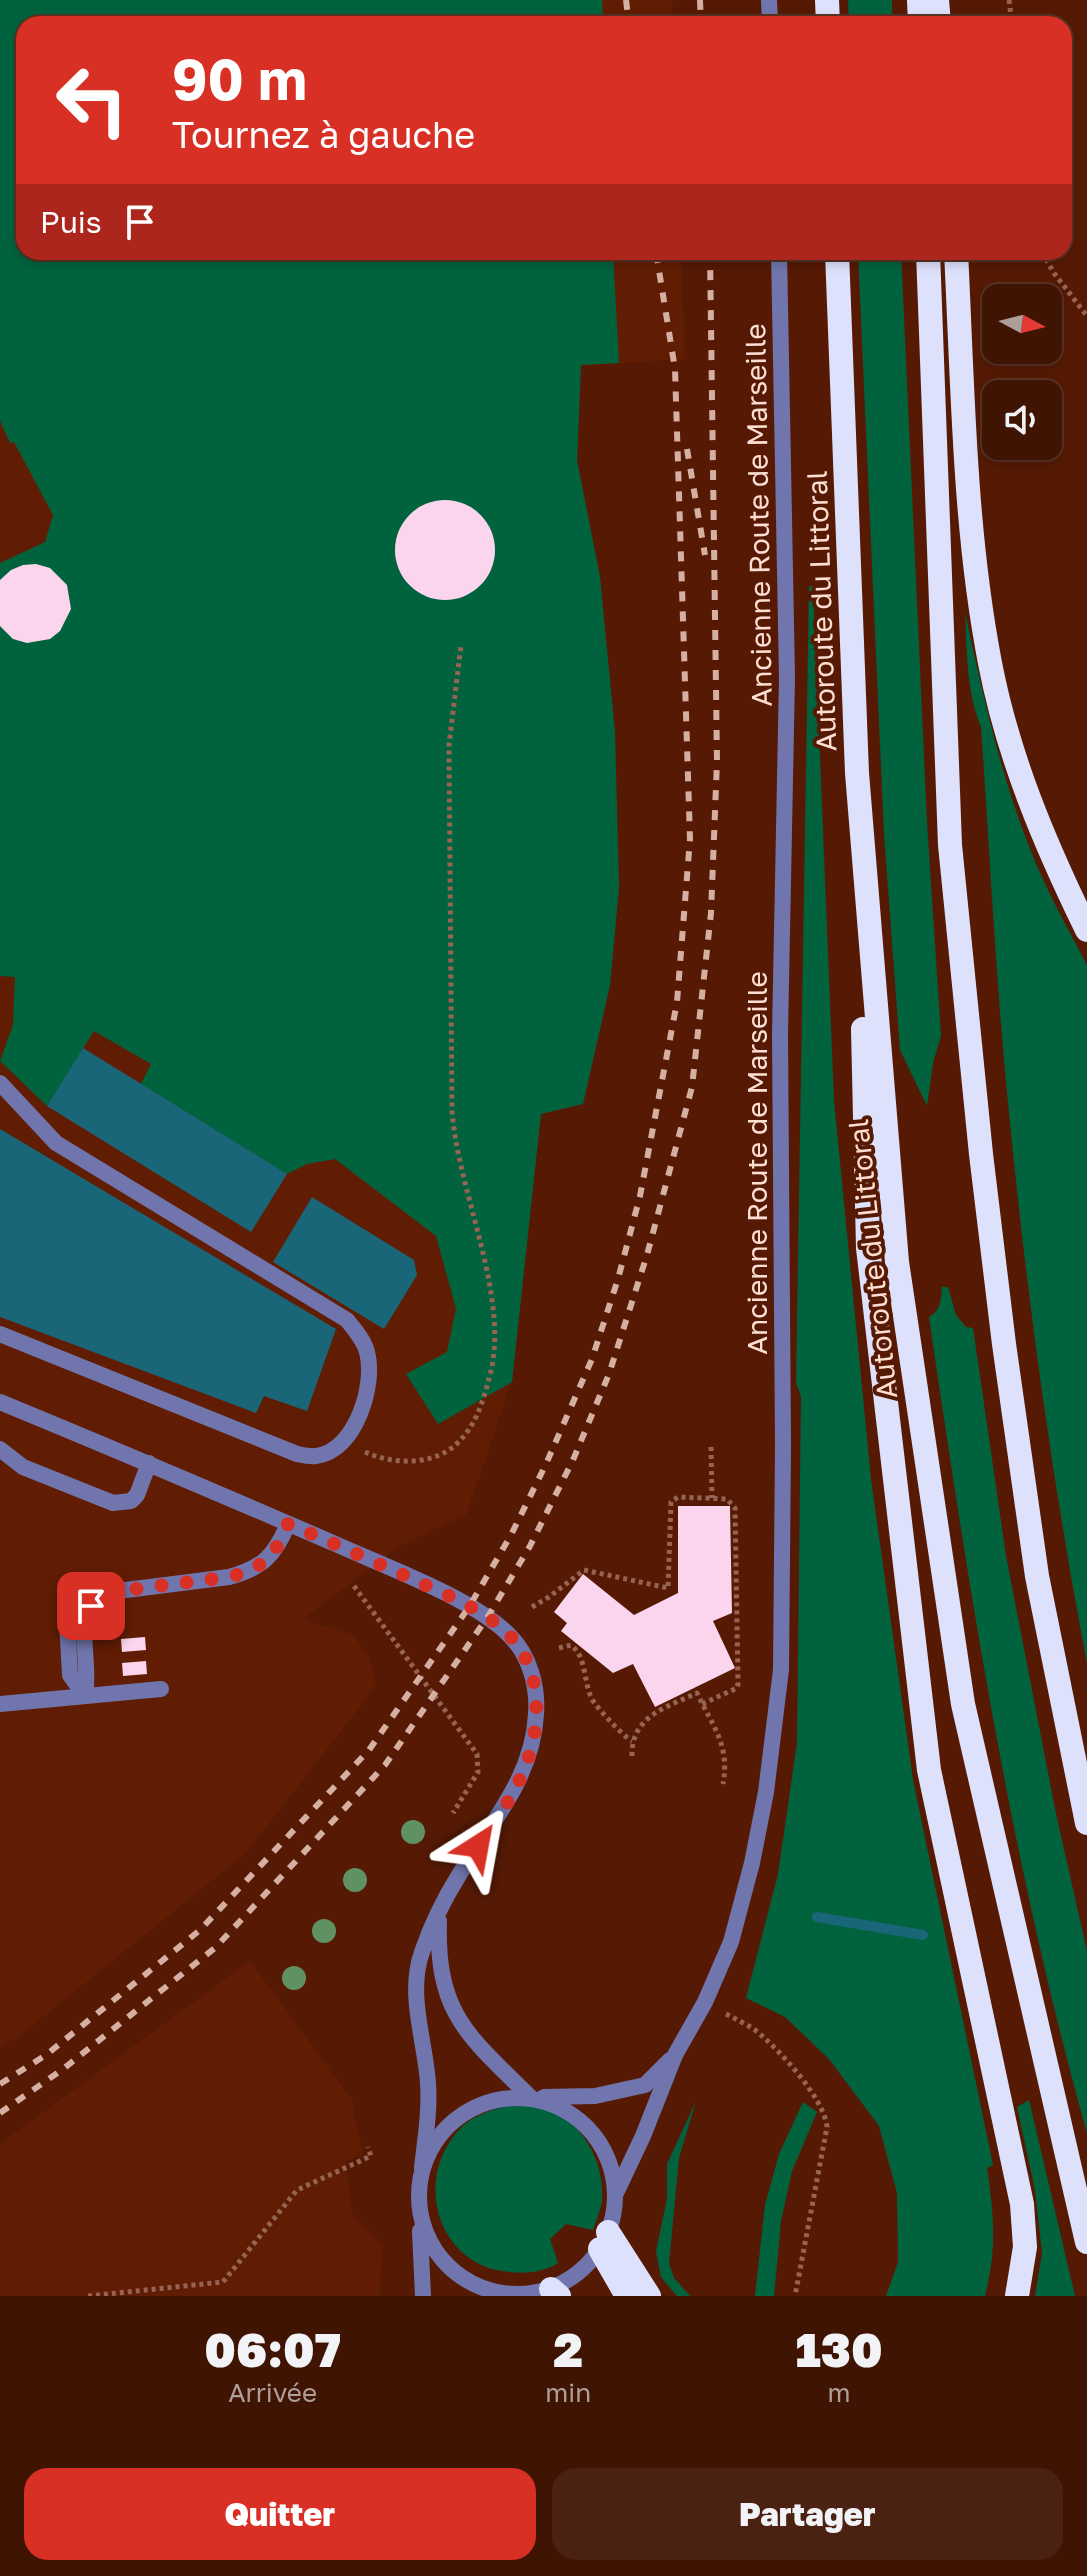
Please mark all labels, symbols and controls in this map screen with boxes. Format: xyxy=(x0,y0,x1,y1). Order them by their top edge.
text: 90 m xyxy=(172,45,307,112)
icon: left xyxy=(40,48,144,152)
text: Tournez à gauche xyxy=(172,113,475,156)
icon: arrive xyxy=(118,200,162,244)
text: Puis xyxy=(40,204,102,240)
north arrow xyxy=(982,284,1062,364)
map controls xyxy=(982,284,1062,460)
street label: Ancienne Route de Marseille xyxy=(738,323,778,707)
button: sound xyxy=(982,380,1062,460)
street label: Autoroute du Littoral xyxy=(800,470,842,752)
street label: Ancienne Route de Marseille xyxy=(740,971,773,1355)
street label: Autoroute du Littoral xyxy=(841,1118,903,1400)
pin xyxy=(57,1572,125,1640)
icon: arrive xyxy=(69,1584,113,1628)
position arrow xyxy=(436,1804,520,1888)
text: 06:07 xyxy=(204,2320,341,2378)
text: 2 xyxy=(553,2320,583,2378)
text: 130 xyxy=(795,2320,883,2378)
text: Arrivée xyxy=(228,2377,317,2408)
text: min xyxy=(545,2377,591,2408)
text: m xyxy=(828,2377,851,2408)
button: Quitter xyxy=(24,2468,536,2560)
button: Partager xyxy=(552,2468,1063,2560)

